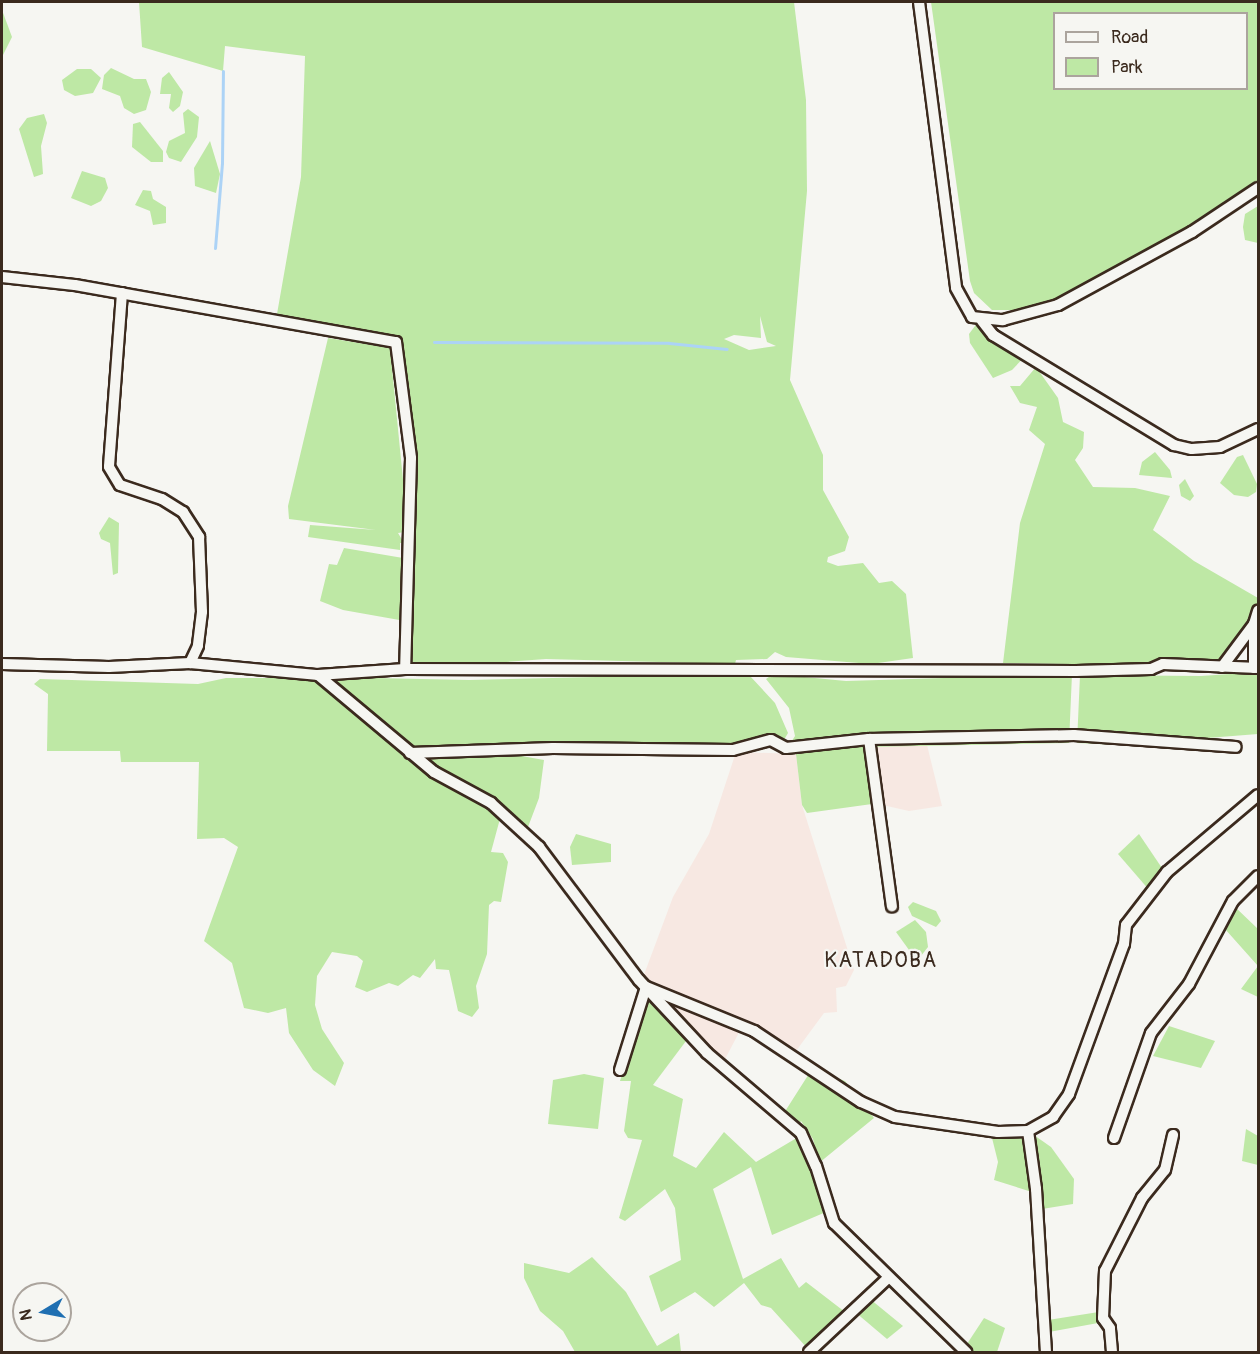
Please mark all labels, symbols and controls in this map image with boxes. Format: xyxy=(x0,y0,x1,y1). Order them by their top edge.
legend xyxy=(1053,12,1248,90)
text: Road xyxy=(1111,26,1148,49)
text: Park xyxy=(1111,56,1143,79)
district label: KATADOBA xyxy=(824,948,938,974)
north arrow xyxy=(12,1282,72,1342)
text: N xyxy=(15,1308,37,1322)

